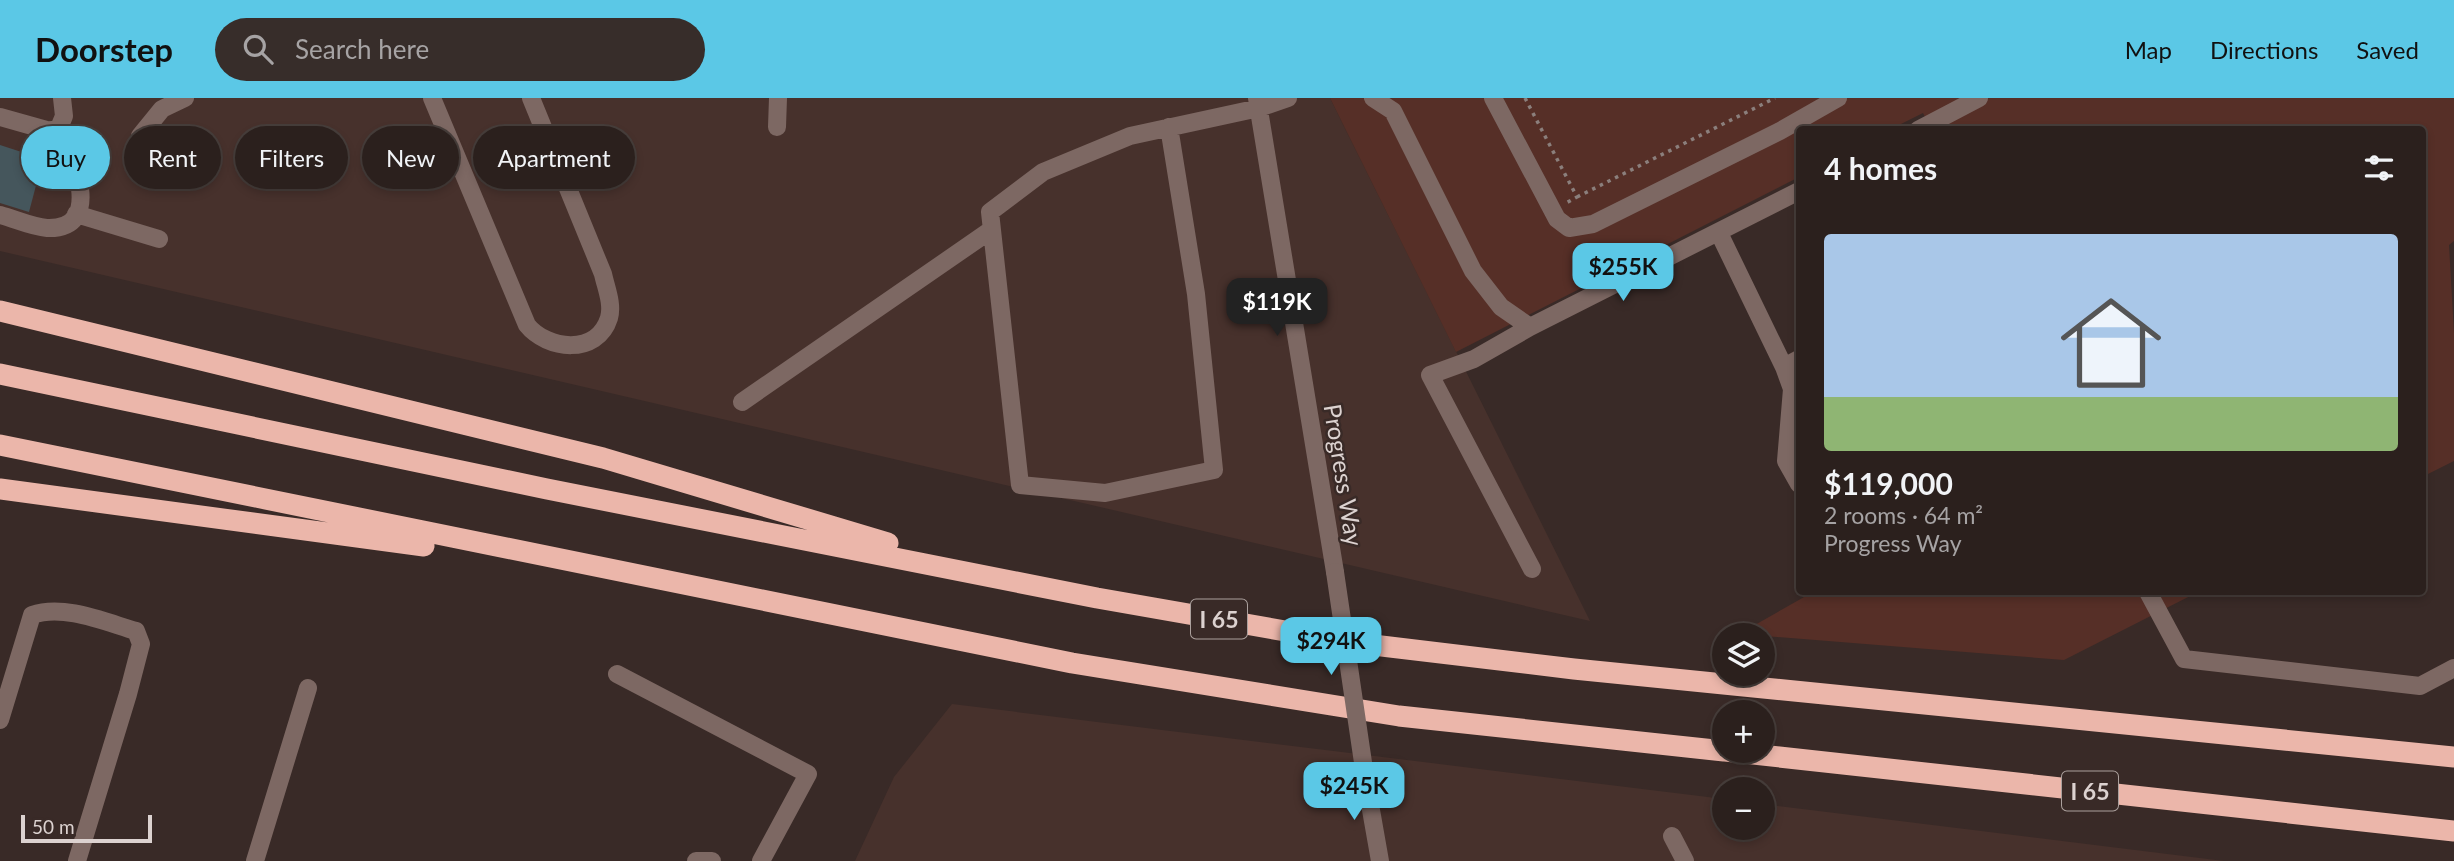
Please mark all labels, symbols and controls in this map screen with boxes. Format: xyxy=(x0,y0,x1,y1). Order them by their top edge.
search box xyxy=(215,18,705,81)
text: Doorstep xyxy=(35,29,173,69)
icon: search xyxy=(239,30,277,68)
text: Search here xyxy=(295,33,429,65)
text: Map xyxy=(2125,35,2172,64)
text: Directions xyxy=(2210,35,2318,64)
text: Saved xyxy=(2356,35,2419,64)
chip: Buy xyxy=(21,126,110,189)
chip: Rent xyxy=(124,126,221,189)
chip: Filters xyxy=(235,126,348,189)
chip: New xyxy=(362,126,459,189)
chip: Apartment xyxy=(473,126,635,189)
icon: filters xyxy=(2360,149,2398,187)
text: 4 homes xyxy=(1824,150,1937,186)
pin: $255K xyxy=(1574,244,1672,303)
text: $255K xyxy=(1588,252,1658,280)
pin: $119K xyxy=(1228,278,1326,338)
icon: home xyxy=(2048,280,2174,406)
text: $119K xyxy=(1242,287,1312,315)
street label: Progress Way xyxy=(1318,402,1370,549)
text: $119,000 xyxy=(1824,465,1953,501)
text: 2 rooms · 64 m² xyxy=(1824,501,1983,529)
text: Progress Way xyxy=(1824,529,1962,557)
road number: I 65 xyxy=(1191,600,1247,638)
pin: $294K xyxy=(1282,618,1380,677)
map controls xyxy=(1712,623,1775,840)
button: layers xyxy=(1712,623,1775,686)
text: $294K xyxy=(1296,626,1366,654)
button: + xyxy=(1712,700,1775,763)
pin: $245K xyxy=(1305,762,1403,822)
text: $245K xyxy=(1319,771,1389,799)
road number: I 65 xyxy=(2062,772,2118,810)
button: − xyxy=(1712,777,1775,840)
scale bar xyxy=(21,812,152,844)
text: 50 m xyxy=(32,815,75,838)

